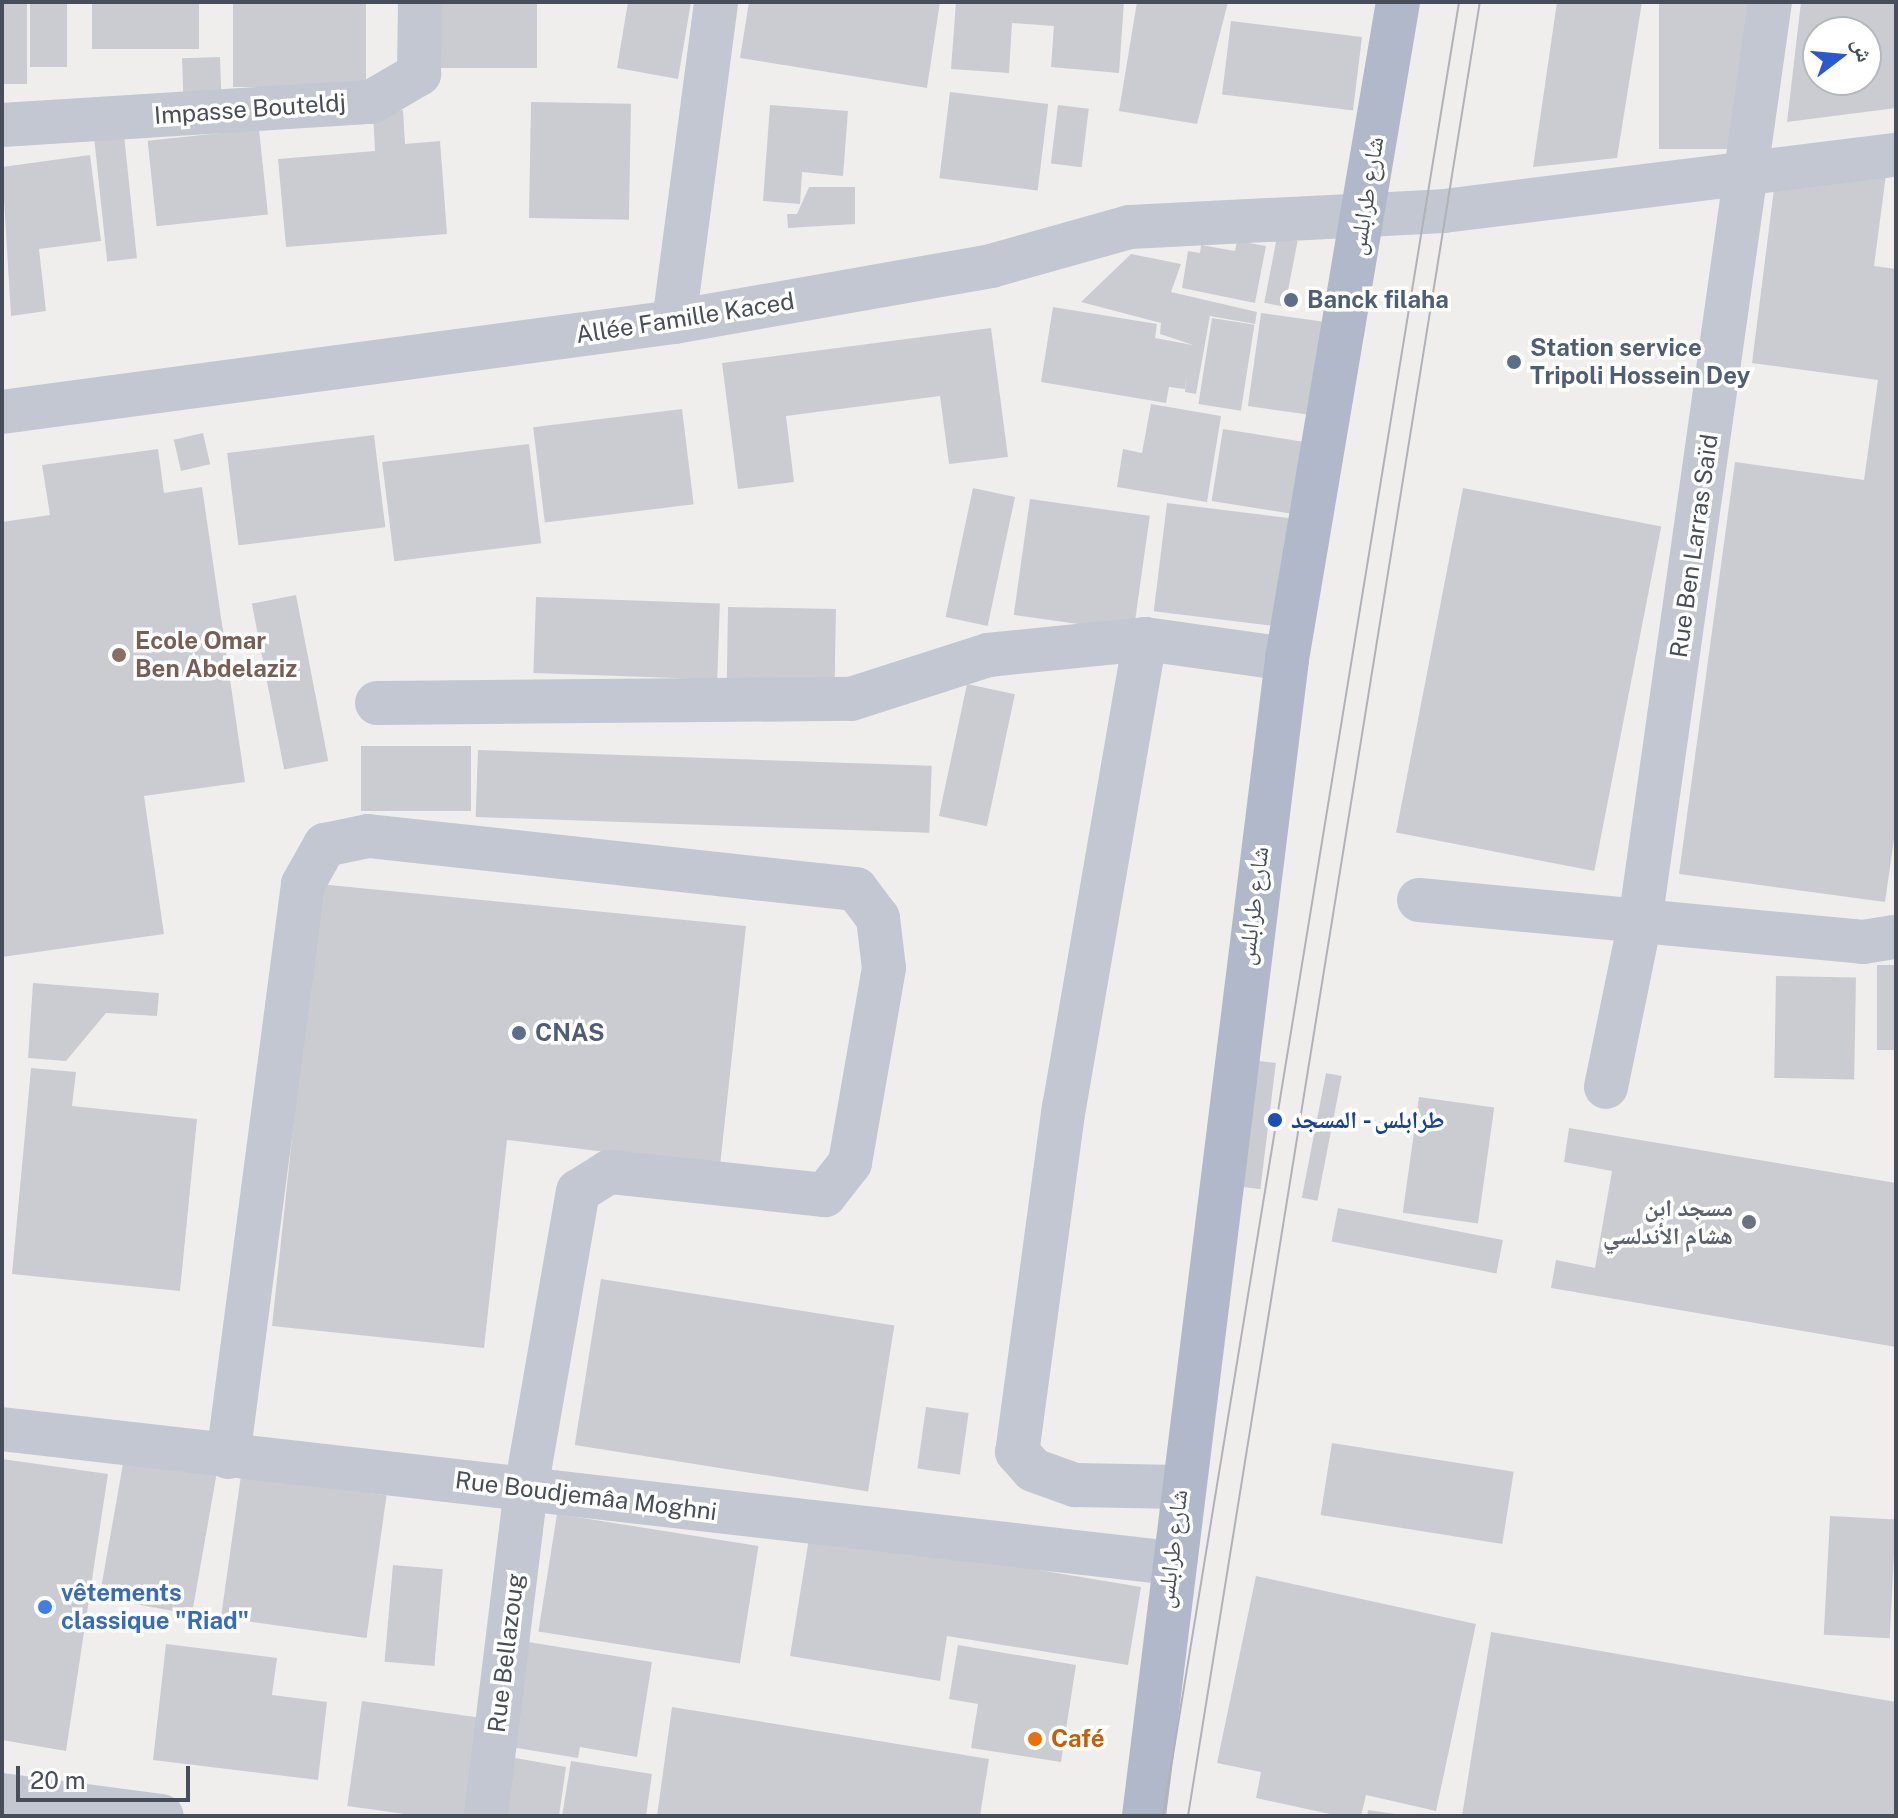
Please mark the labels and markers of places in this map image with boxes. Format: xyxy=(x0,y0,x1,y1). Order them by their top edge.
place label: Banck filaha xyxy=(1307,286,1449,314)
marker: Banck filaha xyxy=(1282,291,1300,309)
place label: Station service Tripoli Hossein Dey xyxy=(1530,334,1750,390)
marker: Station service Tripoli Hossein Dey xyxy=(1505,353,1523,371)
place label: Ecole Omar Ben Abdelaziz xyxy=(135,627,297,683)
marker: Ecole Omar Ben Abdelaziz xyxy=(110,646,128,664)
place label: CNAS xyxy=(535,1019,605,1047)
marker: CNAS xyxy=(510,1024,528,1042)
place label: طرابلس - المسجد xyxy=(1291,1106,1448,1134)
marker: طرابلس - المسجد xyxy=(1266,1111,1284,1129)
place label: مسجد ابن هشام الأندلسي xyxy=(1603,1194,1733,1250)
marker: مسجد ابن هشام الأندلسي xyxy=(1740,1213,1758,1231)
place label: vêtements classique "Riad" xyxy=(61,1579,249,1635)
marker: vêtements classique "Riad" xyxy=(36,1598,54,1616)
place label: Café xyxy=(1051,1725,1105,1753)
marker: Café xyxy=(1026,1730,1044,1748)

